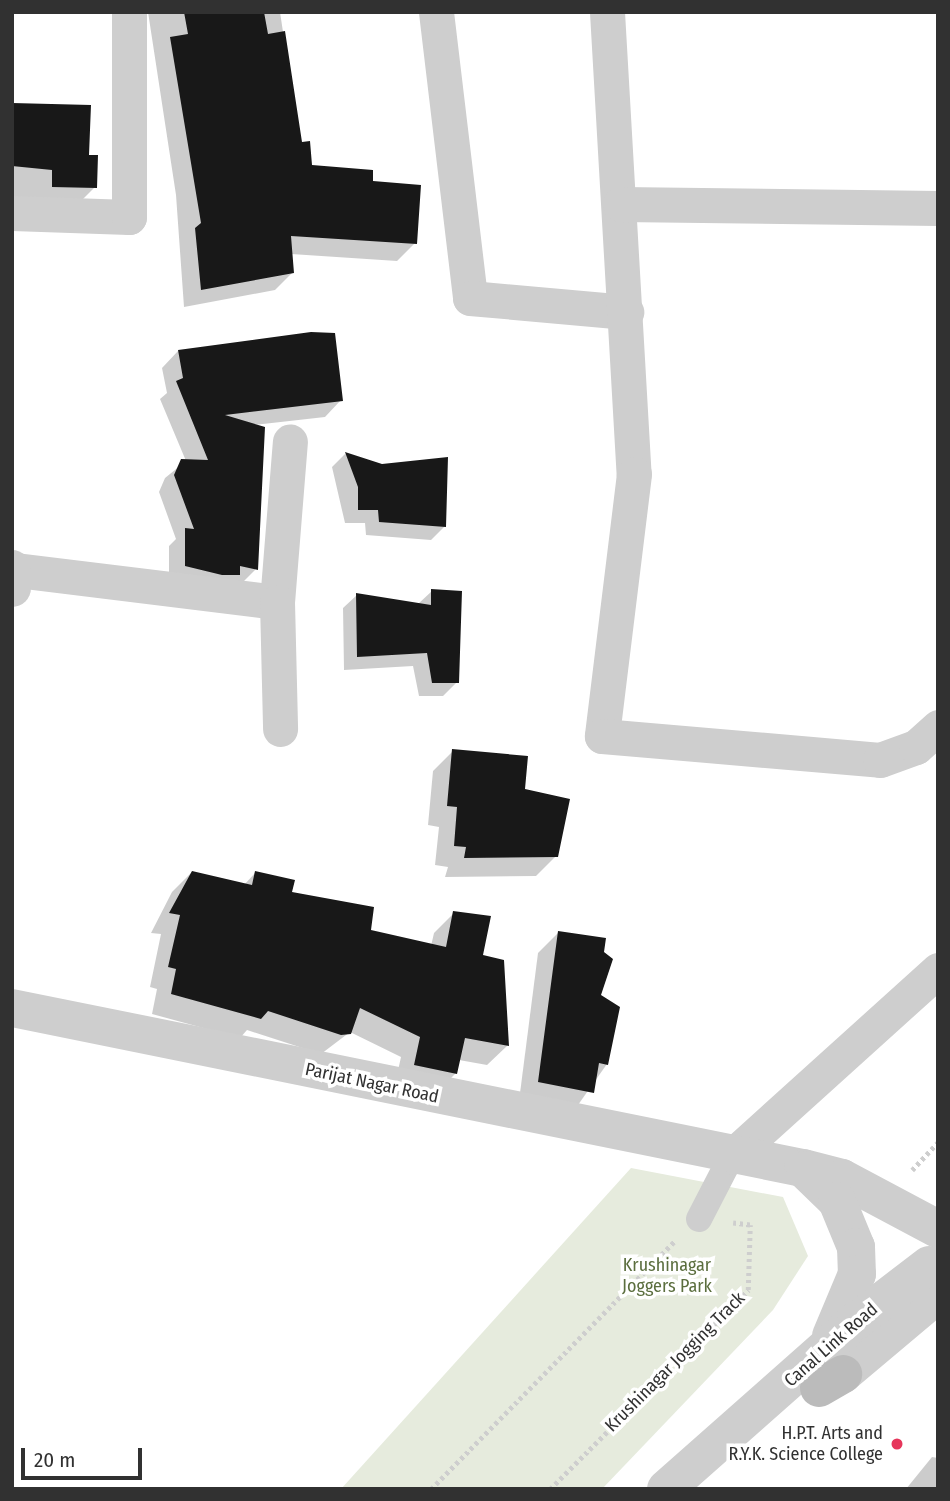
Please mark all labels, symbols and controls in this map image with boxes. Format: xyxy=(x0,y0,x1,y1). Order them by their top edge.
street label: Parijat Nagar Road xyxy=(303,1058,441,1108)
park label: Krushinagar Joggers Park xyxy=(622,1255,712,1298)
street label: Krushinagar Jogging Track xyxy=(601,1288,749,1436)
street label: Canal Link Road xyxy=(780,1299,882,1391)
place label: H.P.T. Arts and R.Y.K. Science College xyxy=(729,1423,883,1466)
scale bar xyxy=(24,1434,145,1478)
marker: H.P.T. Arts and R.Y.K. Science College xyxy=(889,1436,905,1452)
text: 20 m xyxy=(34,1447,75,1473)

